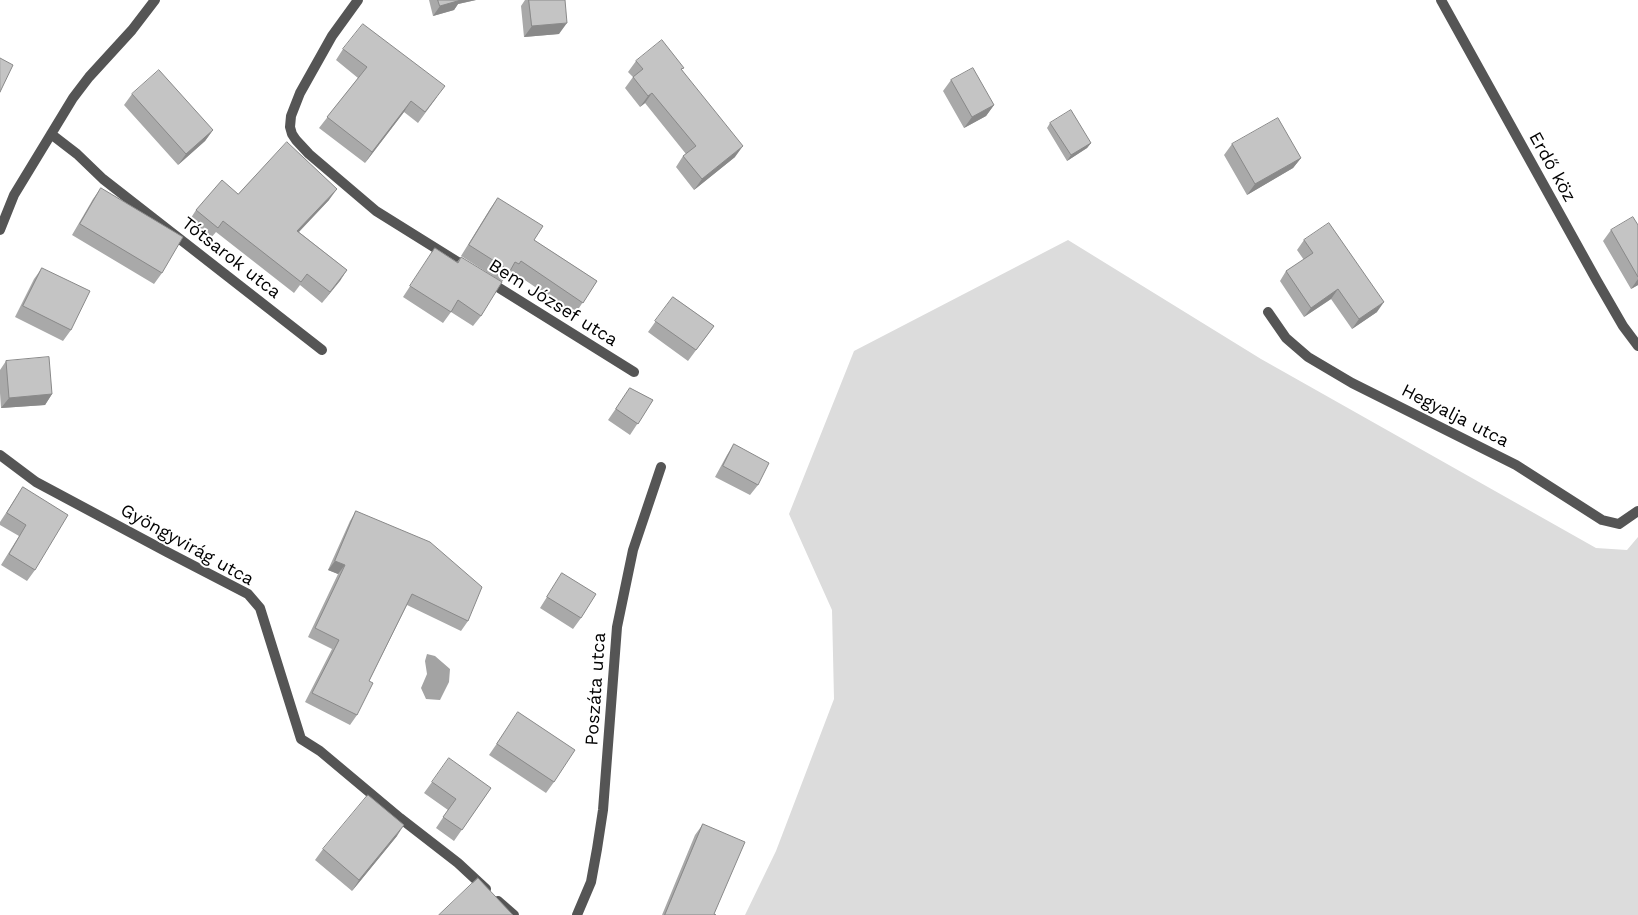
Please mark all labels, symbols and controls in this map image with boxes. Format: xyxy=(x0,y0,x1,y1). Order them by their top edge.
street label: Erdő köz xyxy=(1524,128,1580,206)
street label: Tótsarok utca xyxy=(177,213,285,303)
street label: Bem József utca xyxy=(485,255,621,351)
street label: Hegyalja utca xyxy=(1398,380,1512,452)
street label: Gyöngyvirág utca xyxy=(117,499,257,591)
street label: Poszáta utca xyxy=(581,632,611,746)

